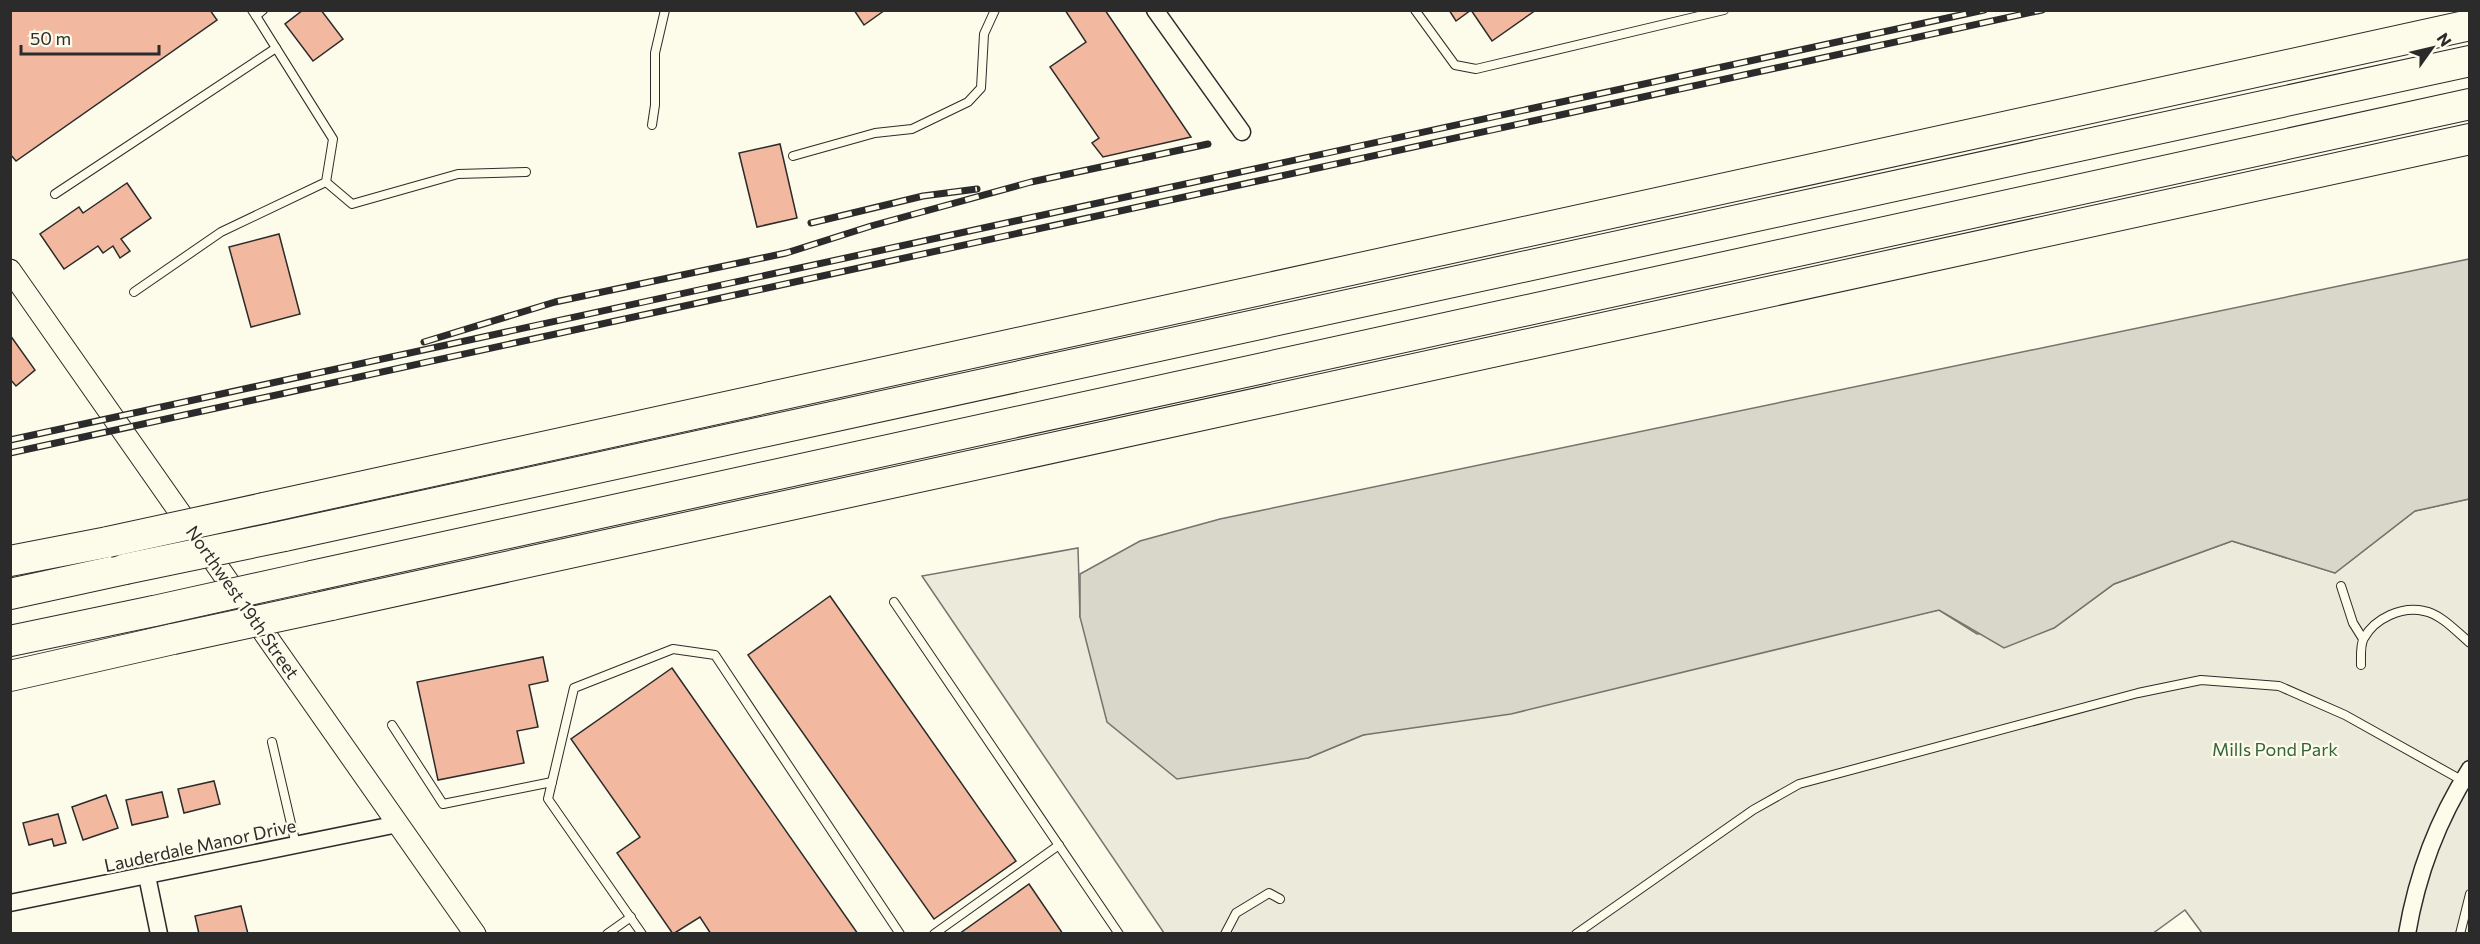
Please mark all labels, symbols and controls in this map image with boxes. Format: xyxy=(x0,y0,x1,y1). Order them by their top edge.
scale bar xyxy=(21,18,159,56)
north arrow xyxy=(2402,18,2462,78)
text: 50 m xyxy=(30,27,71,49)
text: N xyxy=(2434,29,2456,50)
street label: Northwest 19th Street xyxy=(182,521,304,683)
park label: Mills Pond Park xyxy=(2212,738,2338,760)
street label: Lauderdale Manor Drive xyxy=(102,814,298,876)

